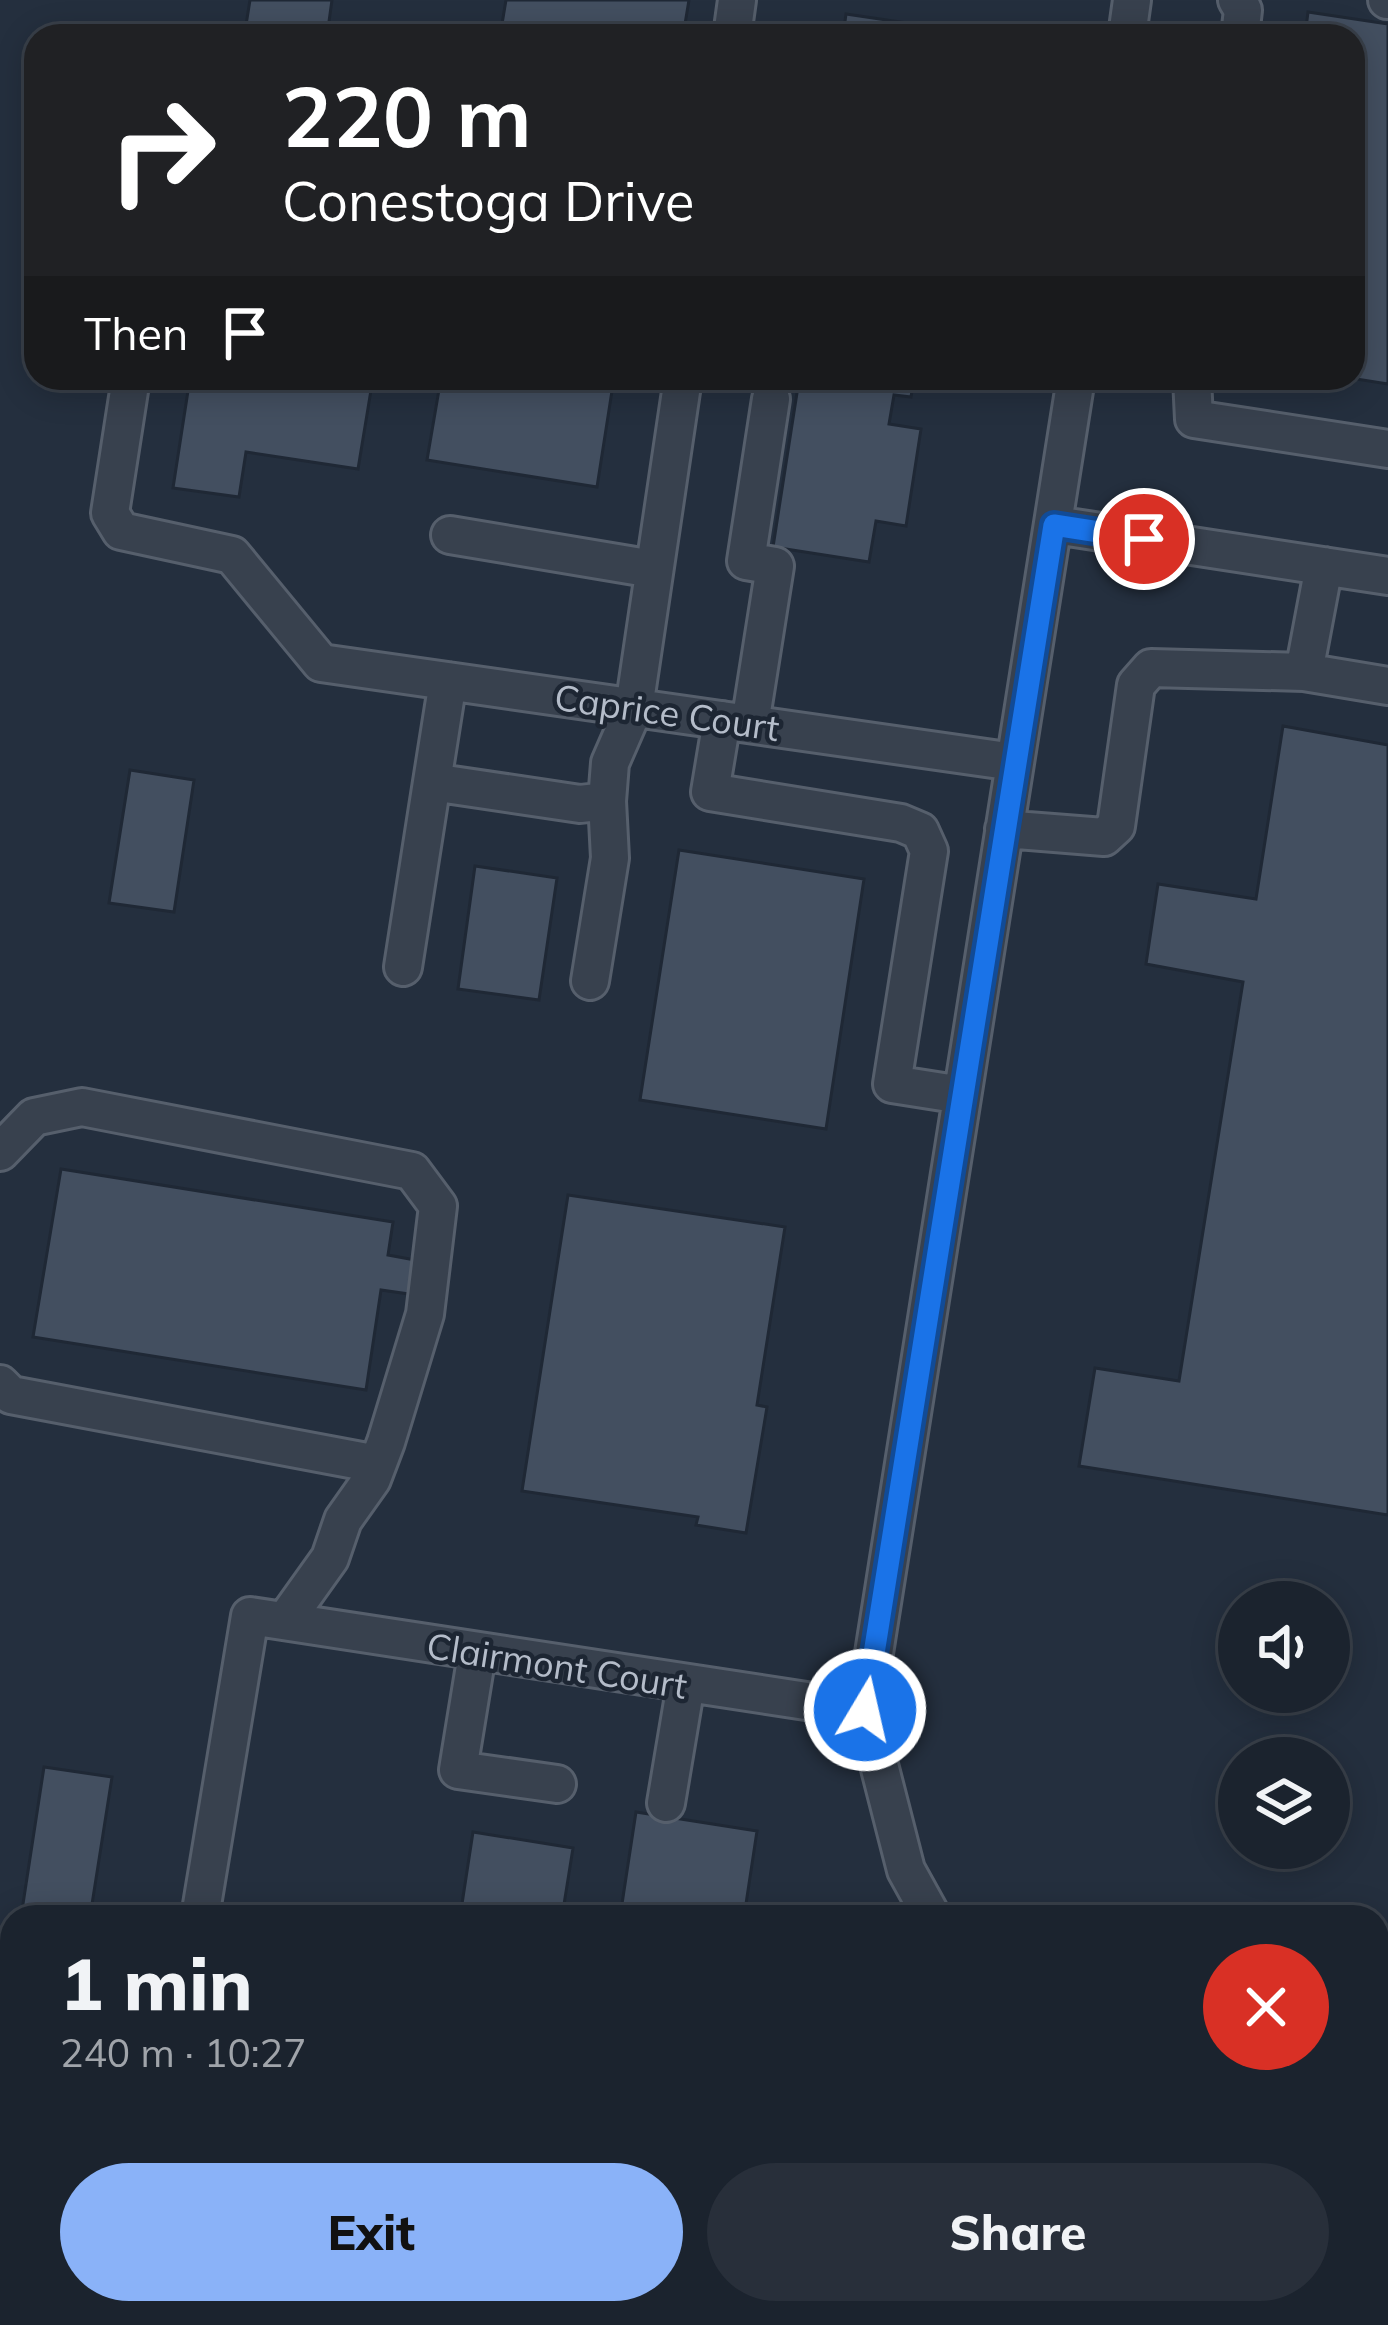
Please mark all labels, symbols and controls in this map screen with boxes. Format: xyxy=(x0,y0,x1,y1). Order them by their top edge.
text: 220 m xyxy=(282,63,532,168)
icon: right xyxy=(84,72,240,228)
text: Conestoga Drive xyxy=(282,167,694,235)
icon: arrive xyxy=(212,300,278,366)
text: Then xyxy=(84,305,188,361)
pin xyxy=(1093,488,1195,590)
icon: arrive xyxy=(1111,506,1177,572)
street label: Caprice Court xyxy=(552,674,782,750)
map controls xyxy=(1218,1581,1350,1869)
button: sound xyxy=(1218,1581,1350,1713)
street label: Clairmont Court xyxy=(424,1622,690,1708)
position arrow xyxy=(802,1647,928,1773)
button: layers xyxy=(1218,1737,1350,1869)
text: 1 min xyxy=(60,1938,253,2028)
button: close xyxy=(1203,1944,1329,2070)
text: 240 m · 10:27 xyxy=(60,2028,306,2077)
button: Exit xyxy=(60,2163,683,2301)
button: Share xyxy=(707,2163,1329,2301)

